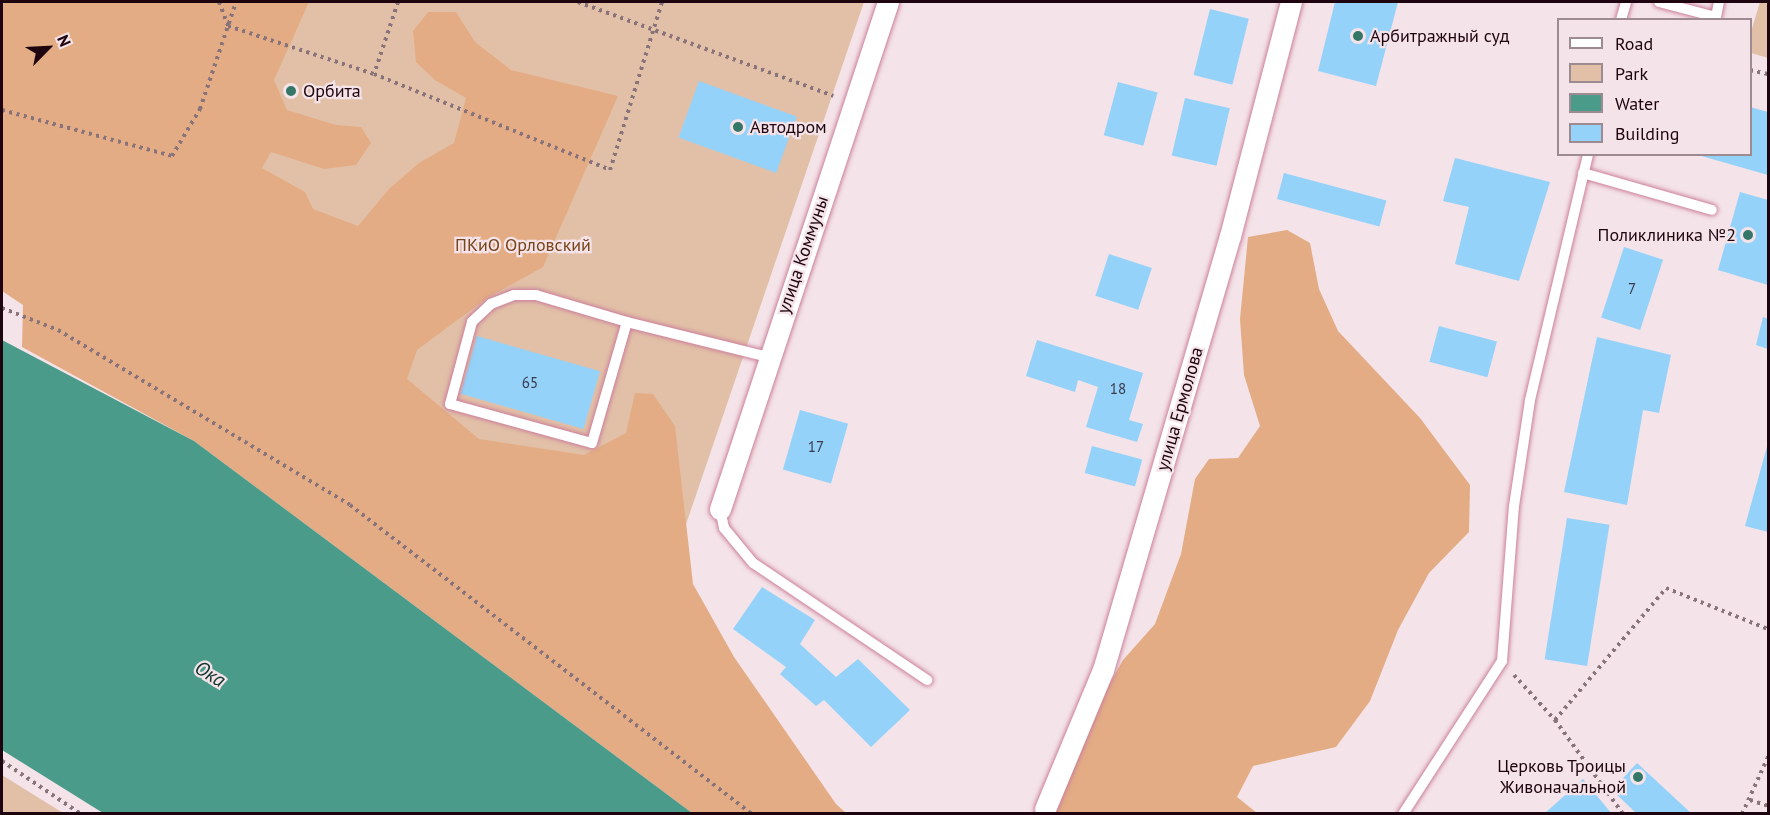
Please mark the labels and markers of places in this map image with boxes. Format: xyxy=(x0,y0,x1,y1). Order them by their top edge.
place label: Арбитражный суд xyxy=(1370,25,1509,47)
marker: Арбитражный суд xyxy=(1351,29,1365,43)
place label: Орбита xyxy=(303,80,361,102)
marker: Орбита xyxy=(284,84,298,98)
place label: Автодром xyxy=(750,116,827,138)
marker: Автодром xyxy=(731,120,745,134)
place label: Поликлиника №2 xyxy=(1598,224,1736,246)
marker: Поликлиника №2 xyxy=(1741,228,1755,242)
place label: Церковь Троицы Живоначальной xyxy=(1496,756,1626,798)
marker: Церковь Троицы Живоначальной xyxy=(1631,770,1645,784)

